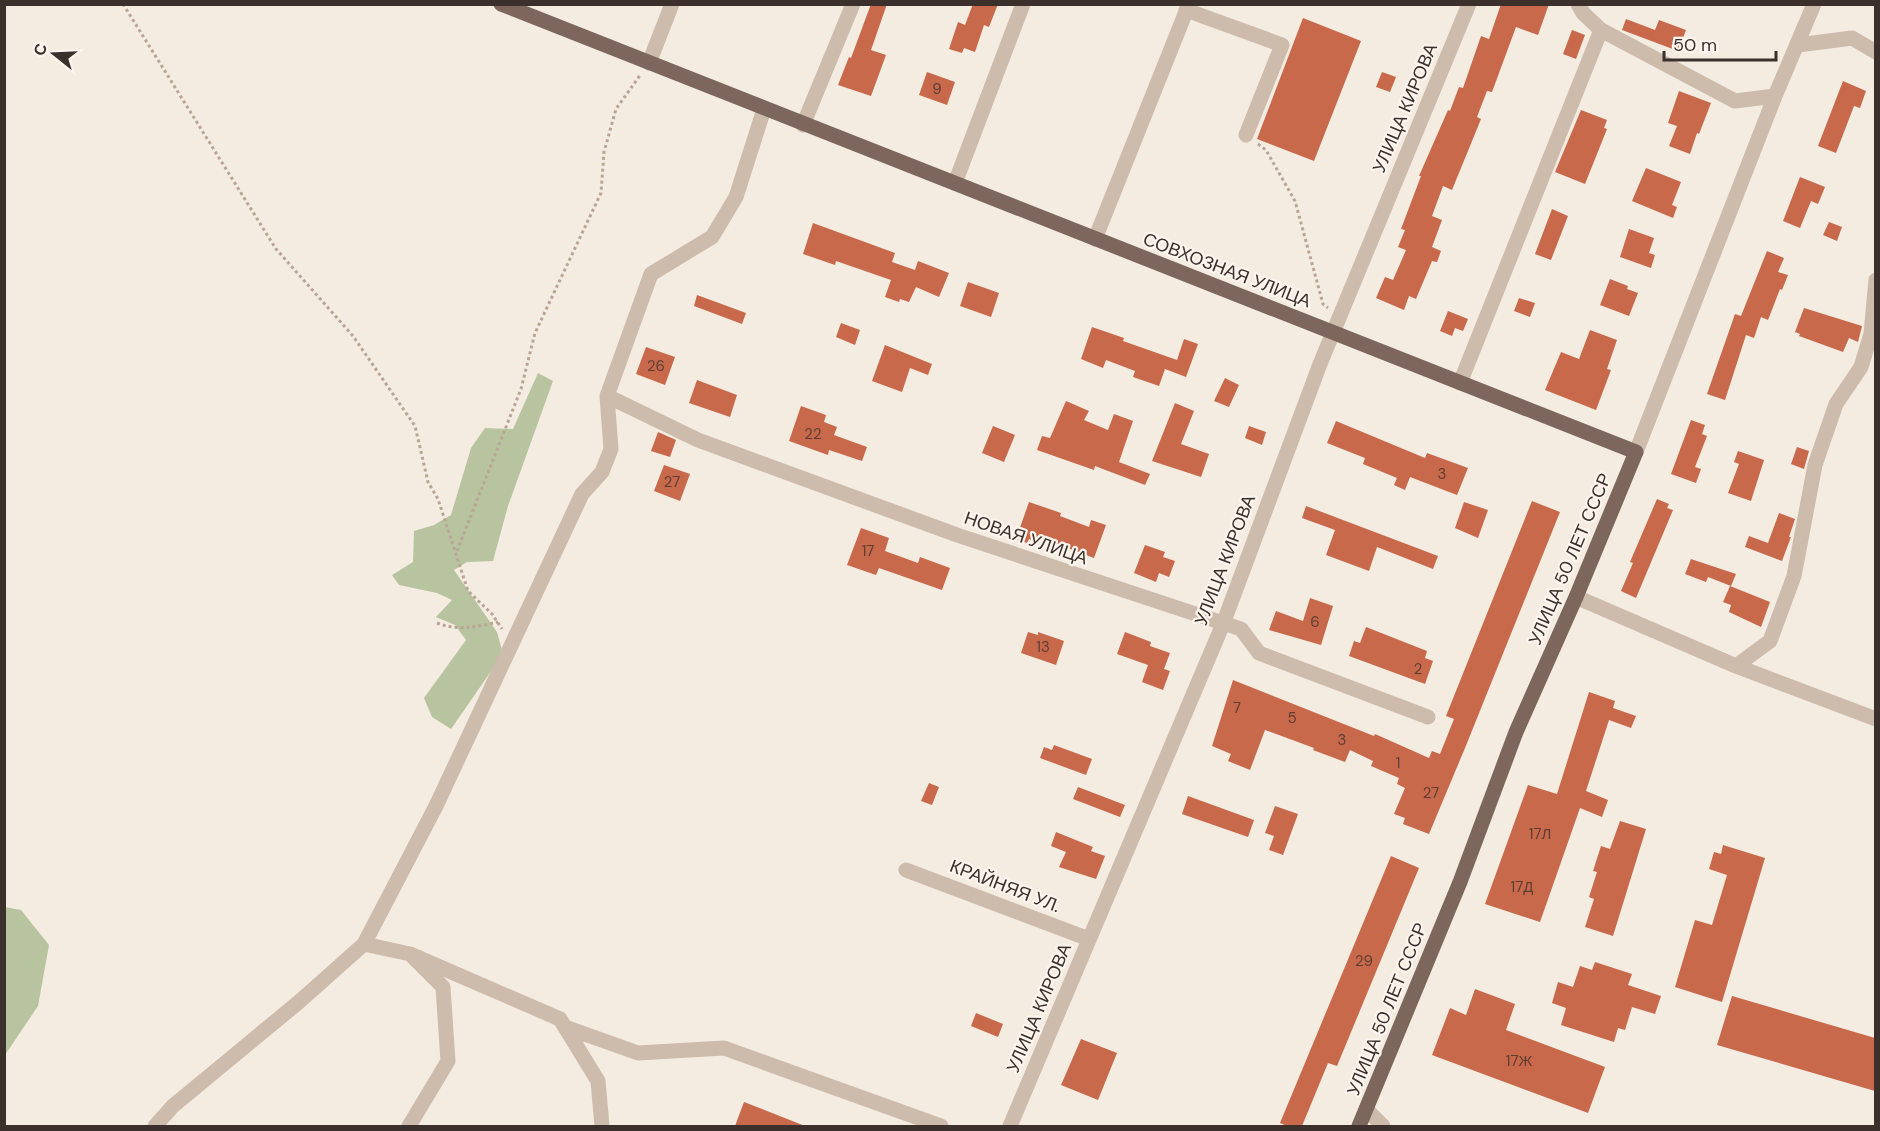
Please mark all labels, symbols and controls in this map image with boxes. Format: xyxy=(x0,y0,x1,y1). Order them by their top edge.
north arrow xyxy=(24,24,84,84)
scale bar xyxy=(1664,24,1776,62)
text: 50 m xyxy=(1673,33,1717,57)
text: С xyxy=(28,40,52,58)
street label: УЛИЦА КИРОВА xyxy=(1367,40,1443,176)
house number: 9 xyxy=(932,79,942,99)
street label: СОВХОЗНАЯ УЛИЦА xyxy=(1140,227,1314,313)
house number: 26 xyxy=(647,356,665,376)
house number: 22 xyxy=(804,424,822,444)
house number: 3 xyxy=(1438,464,1446,484)
street label: УЛИЦА 50 ЛЕТ СССР xyxy=(1523,469,1617,649)
house number: 27 xyxy=(664,472,680,492)
street label: УЛИЦА КИРОВА xyxy=(1189,491,1261,629)
street label: НОВАЯ УЛИЦА xyxy=(961,506,1091,570)
house number: 17 xyxy=(862,541,874,561)
house number: 6 xyxy=(1310,612,1320,632)
house number: 13 xyxy=(1036,637,1050,657)
house number: 2 xyxy=(1414,659,1422,679)
house number: 7 xyxy=(1233,698,1241,718)
house number: 5 xyxy=(1287,708,1297,728)
house number: 3 xyxy=(1338,730,1346,750)
house number: 1 xyxy=(1396,753,1400,773)
house number: 27 xyxy=(1423,783,1439,803)
house number: 17Л xyxy=(1529,824,1551,844)
street label: КРАЙНЯЯ УЛ. xyxy=(946,854,1064,918)
house number: 17Д xyxy=(1511,877,1533,897)
street label: УЛИЦА 50 ЛЕТ СССР xyxy=(1341,919,1433,1099)
street label: УЛИЦА КИРОВА xyxy=(1001,940,1077,1076)
house number: 29 xyxy=(1355,951,1373,971)
house number: 17Ж xyxy=(1506,1051,1532,1071)

